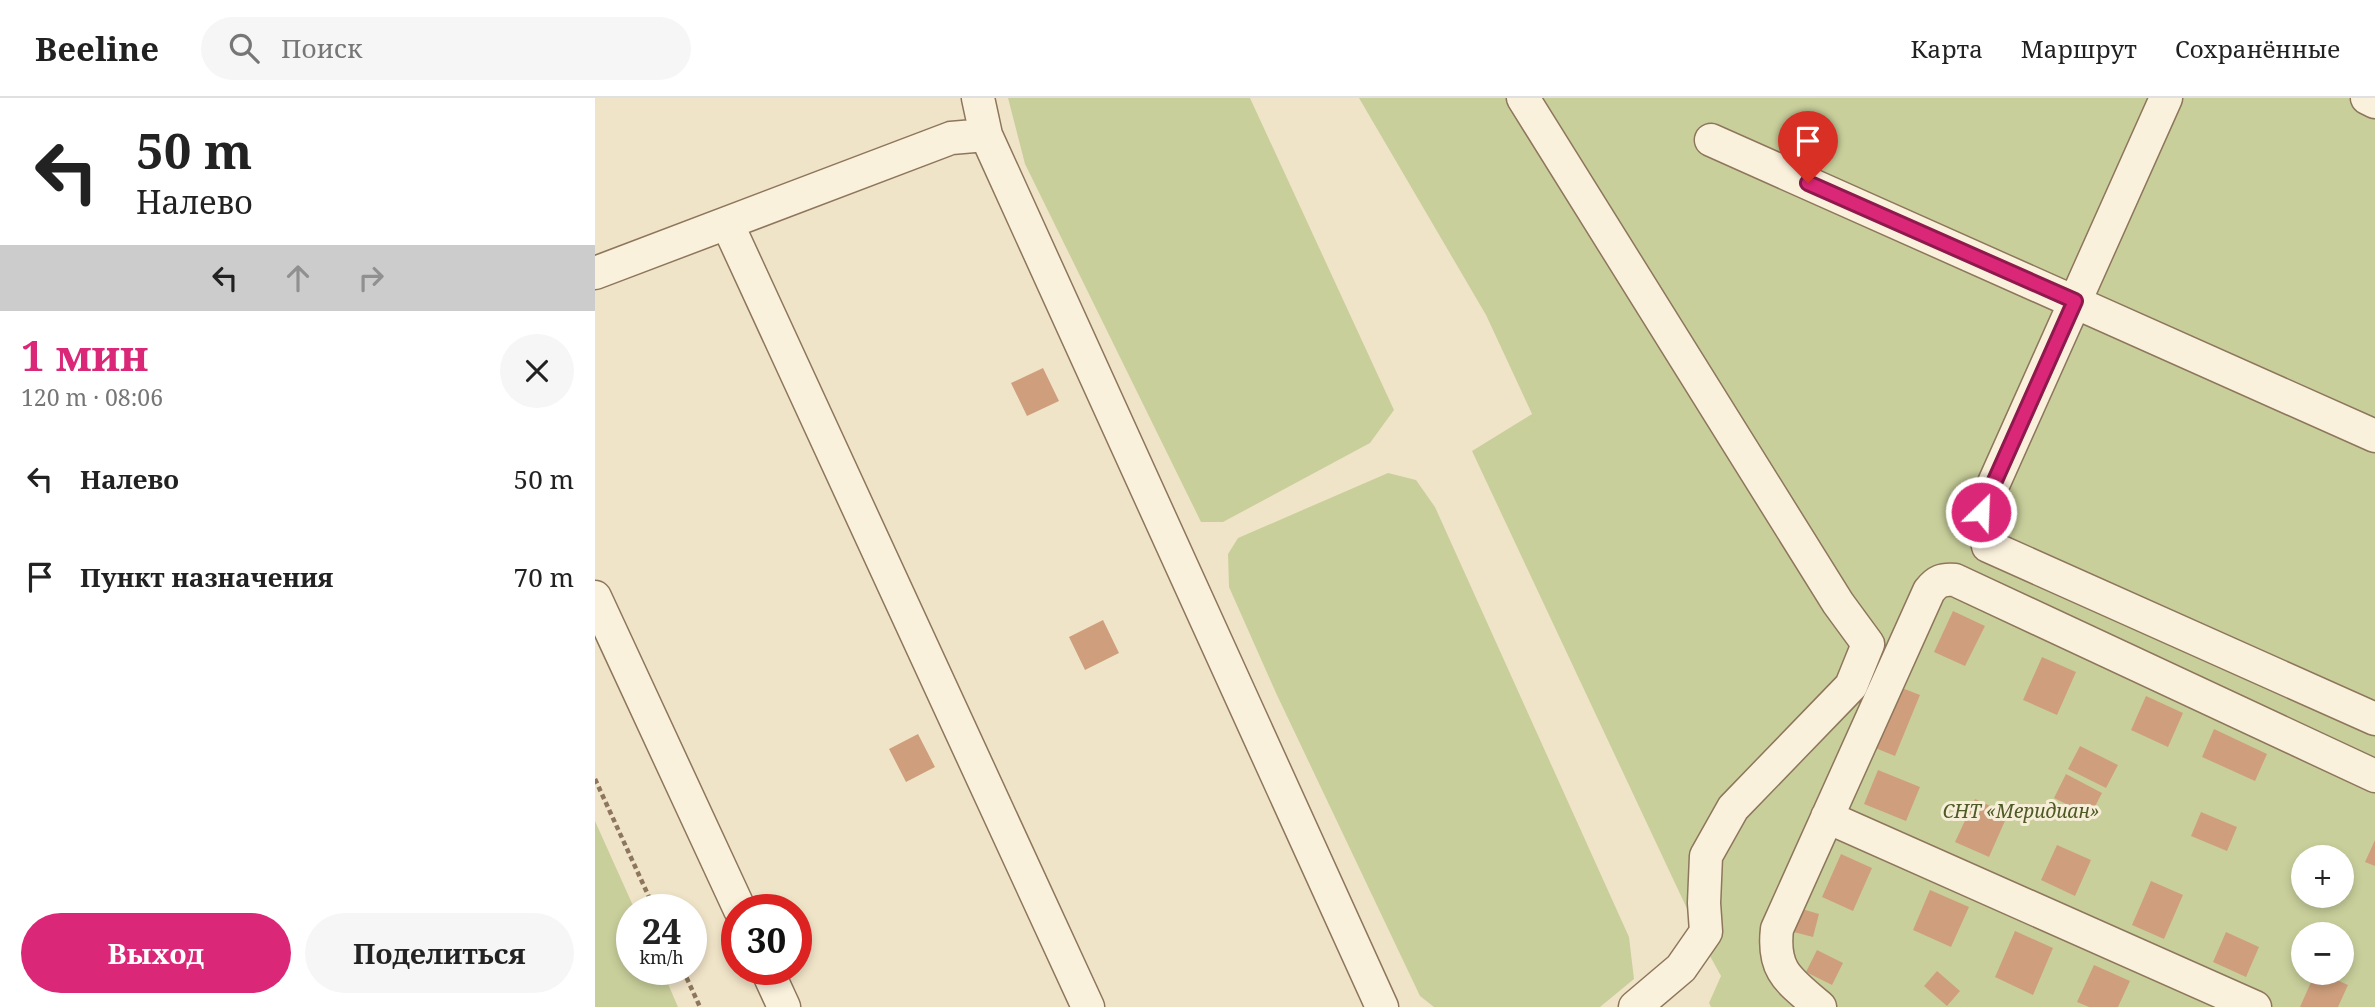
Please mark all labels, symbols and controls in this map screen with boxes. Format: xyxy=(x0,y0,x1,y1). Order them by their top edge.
search box xyxy=(201,17,691,80)
text: Beeline xyxy=(35,26,159,71)
icon: search xyxy=(225,29,263,67)
text: Поиск xyxy=(281,30,362,66)
text: Карта xyxy=(1911,32,1983,65)
text: Маршрут xyxy=(2021,32,2137,65)
text: Сохранённые xyxy=(2175,32,2340,65)
pin xyxy=(1778,111,1838,183)
text: 50 m xyxy=(136,117,252,183)
icon: arrive xyxy=(1789,122,1827,160)
icon: left xyxy=(21,126,112,217)
text: Налево xyxy=(136,180,253,223)
icon: left xyxy=(206,259,244,297)
icon: ahead xyxy=(279,259,317,297)
icon: right xyxy=(352,259,390,297)
text: 1 мин xyxy=(21,326,148,383)
button: close xyxy=(500,334,574,408)
text: 120 m · 08:06 xyxy=(21,381,163,413)
icon: left xyxy=(21,460,59,498)
text: Налево xyxy=(80,461,179,497)
text: 50 m xyxy=(514,461,574,497)
position arrow xyxy=(1944,475,2018,549)
icon: arrive xyxy=(21,558,59,596)
text: Пункт назначения xyxy=(80,559,333,595)
text: 70 m xyxy=(514,559,574,595)
park label: СНТ «Меридиан» xyxy=(1942,798,2100,824)
map controls xyxy=(2291,845,2354,985)
button: + xyxy=(2291,845,2354,908)
speed limit sign: 30 xyxy=(721,894,812,985)
text: 24 xyxy=(642,907,681,954)
button: Выход xyxy=(21,913,291,993)
button: Поделиться xyxy=(305,913,574,993)
button: − xyxy=(2291,922,2354,985)
text: km/h xyxy=(639,945,684,969)

